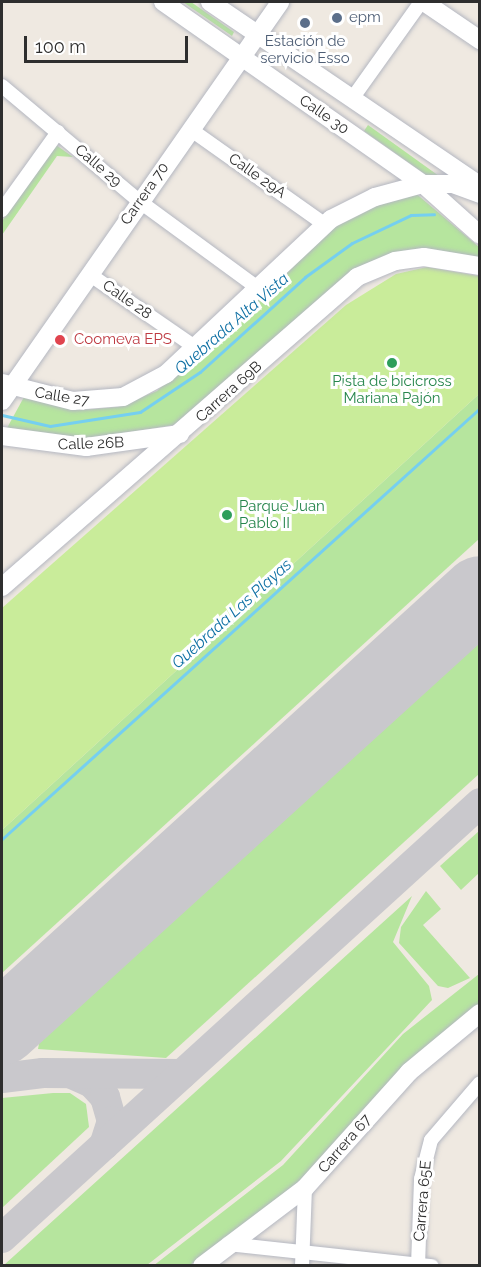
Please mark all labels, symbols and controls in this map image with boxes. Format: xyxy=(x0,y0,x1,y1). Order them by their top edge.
place label: epm xyxy=(349,9,381,27)
marker: epm xyxy=(330,11,344,25)
marker: Estación de servicio Esso xyxy=(298,16,312,30)
scale bar xyxy=(27,24,190,62)
place label: Estación de servicio Esso xyxy=(260,32,350,67)
text: 100 m xyxy=(35,36,86,57)
street label: Calle 30 xyxy=(296,91,352,139)
street label: Calle 29 xyxy=(71,141,125,191)
street label: Calle 29A xyxy=(225,150,289,202)
street label: Carrera 70 xyxy=(117,159,173,229)
water label: Quebrada Alta Vista xyxy=(171,269,293,379)
street label: Calle 28 xyxy=(99,277,155,323)
marker: Coomeva EPS xyxy=(51,331,69,349)
place label: Coomeva EPS xyxy=(74,331,172,349)
marker: Pista de bicicross Mariana Pajón xyxy=(385,356,399,370)
street label: Carrera 69B xyxy=(192,358,266,426)
place label: Pista de bicicross Mariana Pajón xyxy=(332,372,452,407)
street label: Calle 27 xyxy=(33,384,91,410)
street label: Calle 26B xyxy=(58,434,124,454)
place label: Parque Juan Pablo II xyxy=(239,497,325,532)
marker: Parque Juan Pablo II xyxy=(220,508,234,522)
water label: Quebrada Las Playas xyxy=(168,555,296,673)
street label: Carrera 67 xyxy=(315,1111,375,1177)
street label: Carrera 65E xyxy=(410,1160,436,1242)

